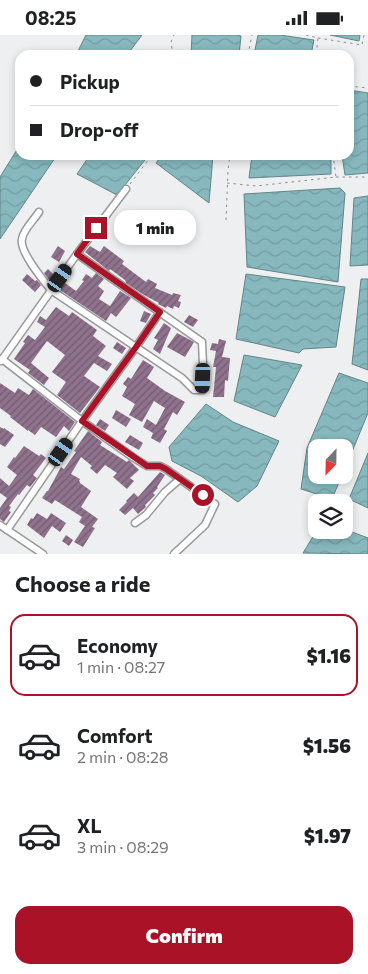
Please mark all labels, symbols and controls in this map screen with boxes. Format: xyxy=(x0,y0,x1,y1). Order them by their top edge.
text: 08:25 xyxy=(25,6,76,29)
text: Pickup xyxy=(60,70,120,93)
text: Drop-off xyxy=(60,118,139,141)
callout: 1 min xyxy=(114,211,196,245)
route end xyxy=(85,217,107,239)
text: 1 min xyxy=(136,218,174,237)
car xyxy=(45,261,74,295)
car xyxy=(194,363,211,393)
car xyxy=(46,435,75,469)
north arrow xyxy=(308,439,352,484)
map controls xyxy=(308,439,353,539)
route start xyxy=(192,484,214,506)
button: layers xyxy=(308,494,353,539)
text: Choose a ride xyxy=(15,570,150,597)
icon: car xyxy=(17,633,62,678)
text: Economy xyxy=(77,634,158,657)
text: $1.16 xyxy=(306,644,351,667)
text: 1 min · 08:27 xyxy=(77,657,165,676)
icon: car xyxy=(17,723,62,768)
text: Comfort xyxy=(77,724,153,747)
text: $1.56 xyxy=(303,734,351,757)
text: 2 min · 08:28 xyxy=(77,747,169,766)
icon: car xyxy=(17,813,62,858)
text: XL xyxy=(77,814,102,837)
text: $1.97 xyxy=(304,824,351,847)
text: 3 min · 08:29 xyxy=(77,837,169,856)
button: Confirm xyxy=(15,906,353,964)

